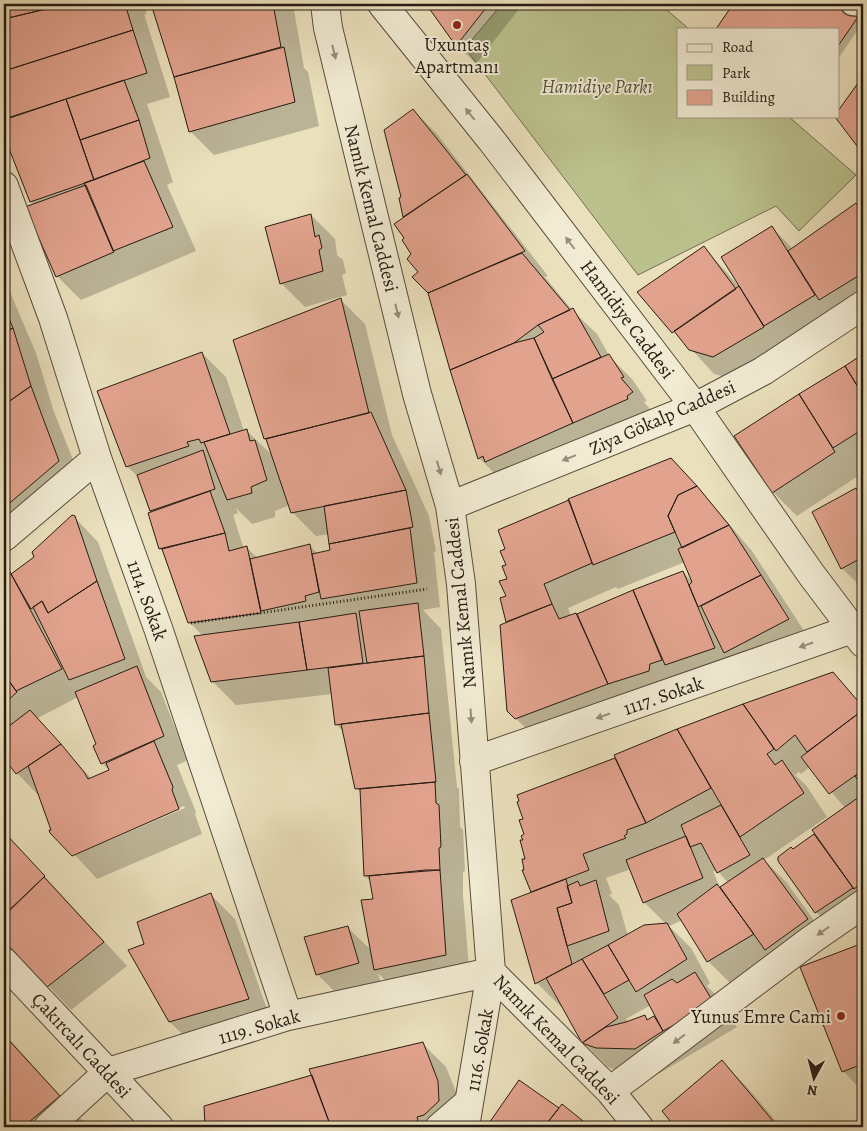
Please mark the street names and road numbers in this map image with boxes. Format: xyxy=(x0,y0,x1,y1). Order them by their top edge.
street label: Namık Kemal Caddesi xyxy=(338,122,404,295)
street label: Hamidiye Caddesi xyxy=(574,255,681,384)
street label: Ziya Gökalp Caddesi xyxy=(585,374,740,462)
street label: Namık Kemal Caddesi xyxy=(439,516,483,690)
street label: 1114. Sokak xyxy=(121,557,174,645)
street label: 1117. Sokak xyxy=(620,670,707,722)
street label: Namık Kemal Caddesi xyxy=(487,969,625,1111)
street label: Çakırcalı Caddesi xyxy=(25,987,137,1104)
street label: 1119. Sokak xyxy=(215,1003,304,1051)
street label: 1116. Sokak xyxy=(460,1006,500,1094)

